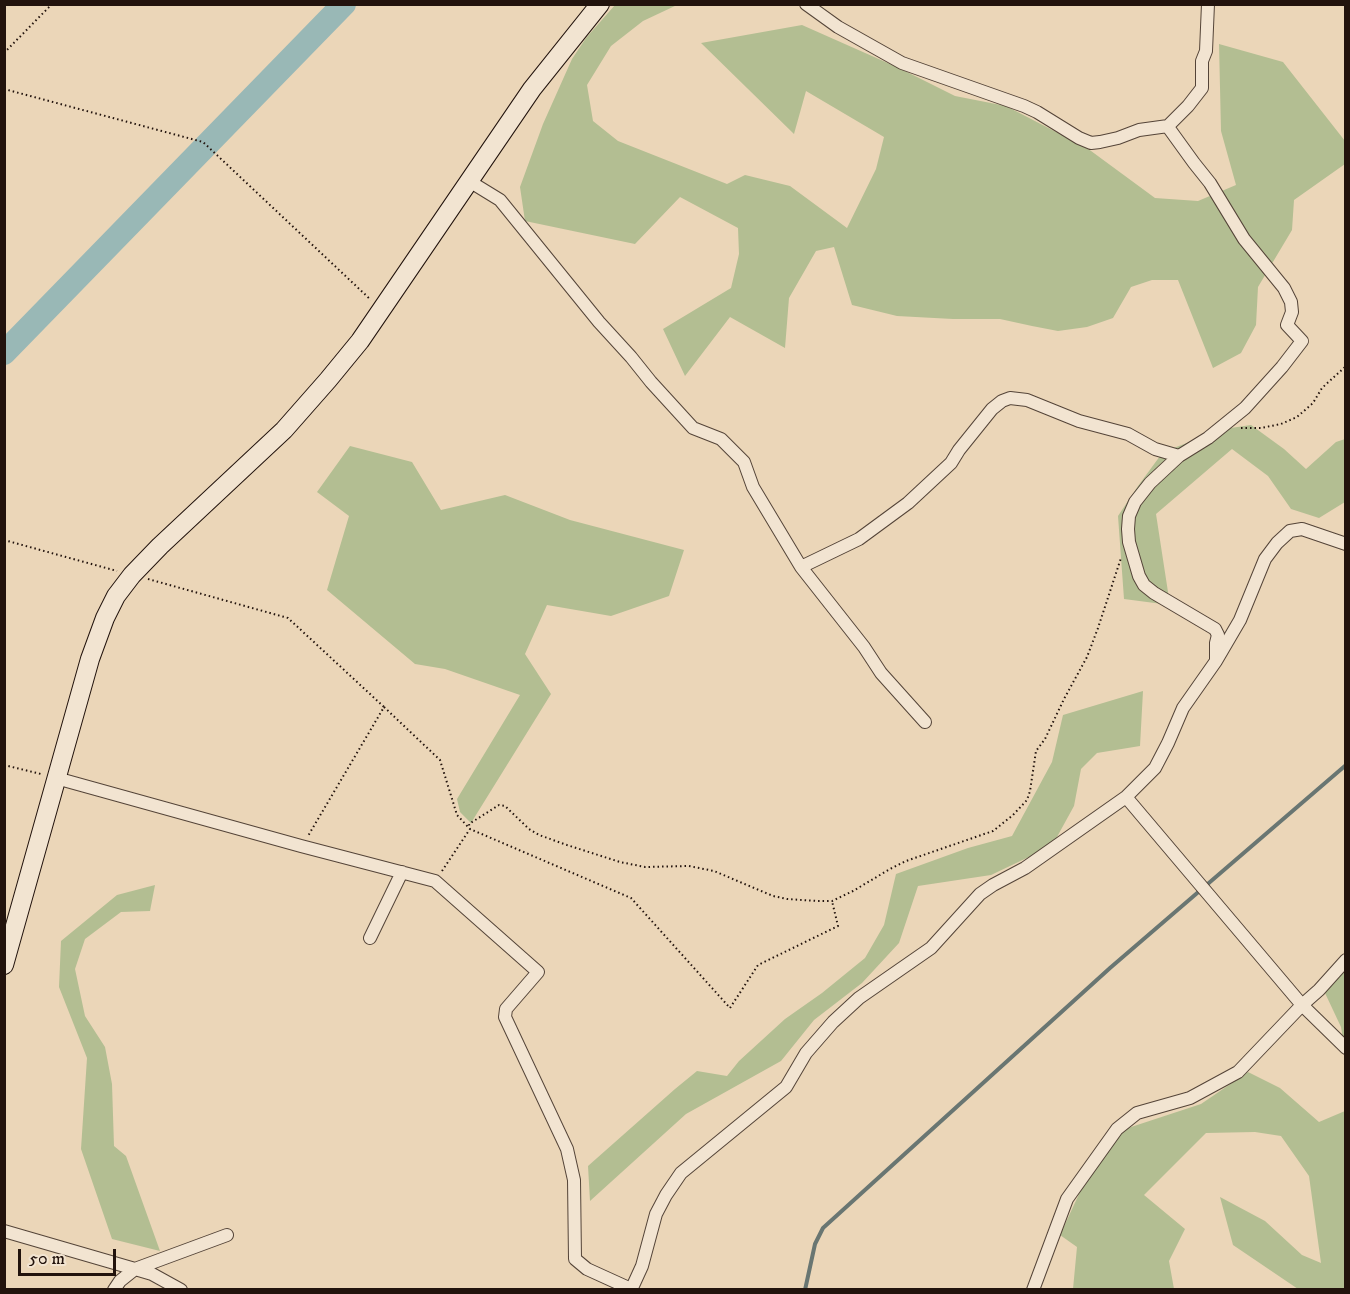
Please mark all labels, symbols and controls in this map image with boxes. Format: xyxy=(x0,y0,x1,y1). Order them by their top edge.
scale bar xyxy=(21,1237,118,1275)
text: 50 m xyxy=(29,1248,65,1270)

